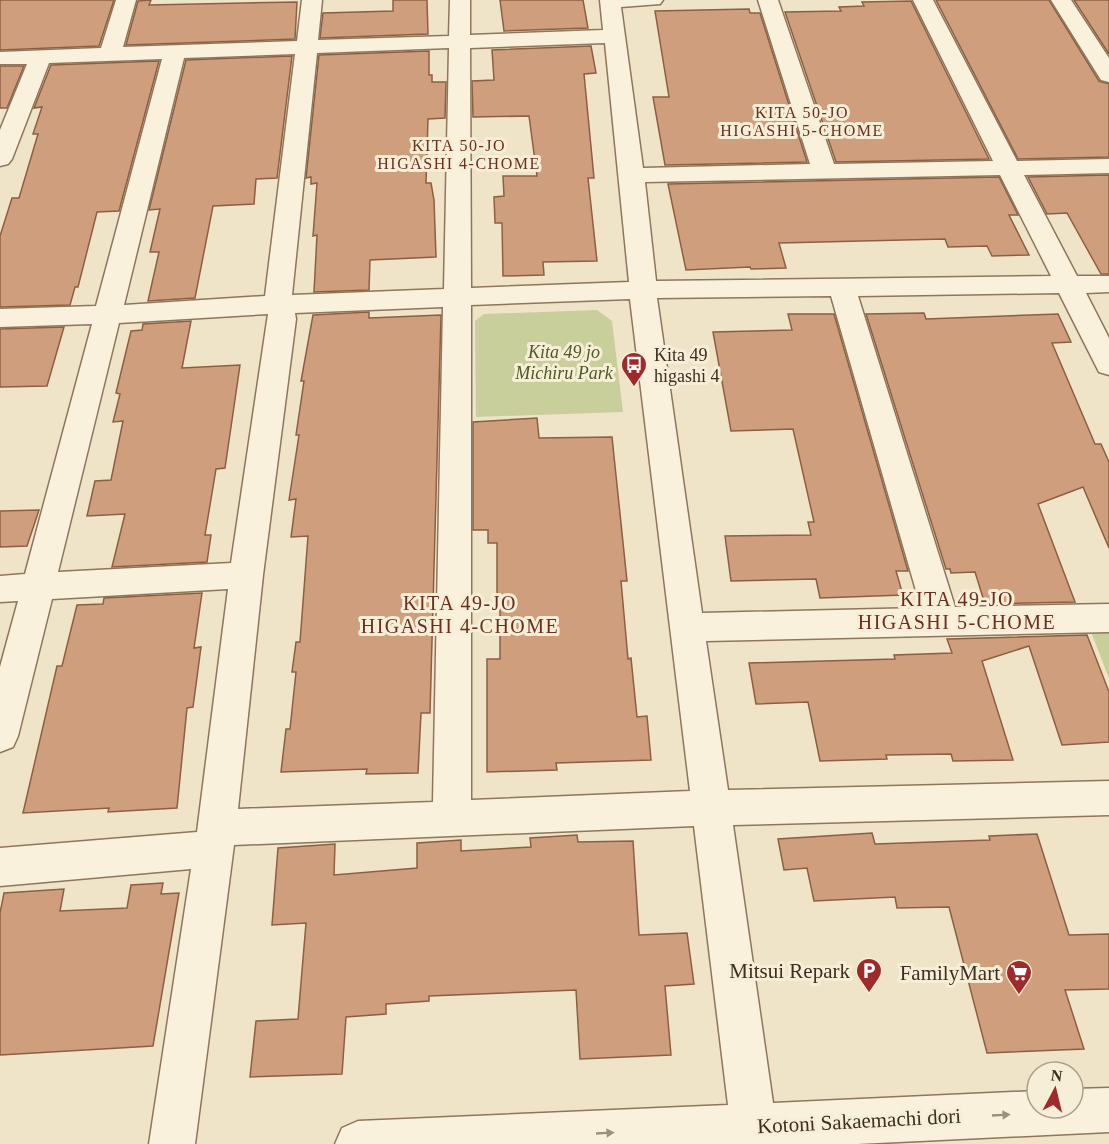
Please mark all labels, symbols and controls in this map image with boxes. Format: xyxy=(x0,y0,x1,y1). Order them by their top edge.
district label: KITA 50-JO HIGASHI 5-CHOME xyxy=(720,104,884,139)
district label: KITA 50-JO HIGASHI 4-CHOME xyxy=(377,137,541,172)
park label: Kita 49 jo Michiru Park xyxy=(514,342,614,383)
place label: Kita 49 higashi 4 xyxy=(654,345,720,386)
bus stop icon: Kita 49 higashi 4 xyxy=(619,350,649,388)
district label: KITA 49-JO HIGASHI 5-CHOME xyxy=(858,588,1056,633)
district label: KITA 49-JO HIGASHI 4-CHOME xyxy=(361,592,559,637)
parking icon: Mitsui Repark xyxy=(854,956,884,994)
supermarket icon: FamilyMart xyxy=(1004,958,1034,996)
place label: Mitsui Repark xyxy=(729,959,850,983)
place label: FamilyMart xyxy=(900,961,1000,985)
north arrow xyxy=(1025,1060,1085,1120)
text: N xyxy=(1050,1066,1064,1085)
street label: Kotoni Sakaemachi dori xyxy=(756,1104,962,1138)
one-way arrow xyxy=(991,1110,1010,1119)
one-way arrow xyxy=(595,1128,614,1137)

